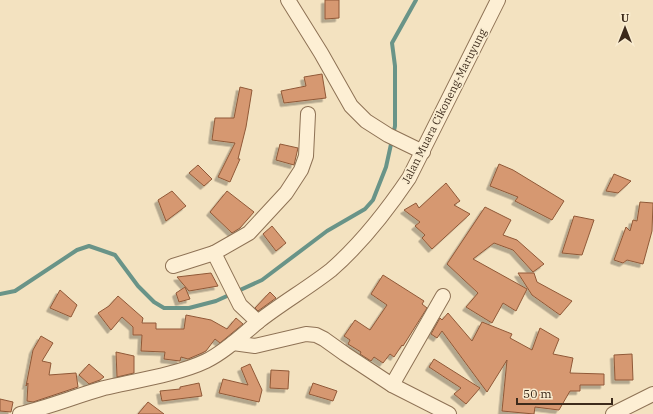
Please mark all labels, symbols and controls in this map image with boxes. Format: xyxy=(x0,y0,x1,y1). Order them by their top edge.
north arrow xyxy=(605,8,645,48)
text: U xyxy=(621,11,630,25)
street label: Jalan Muara Cikoneng-Maruyung xyxy=(399,26,489,186)
scale bar xyxy=(517,380,612,406)
text: 50 m xyxy=(523,386,552,401)

